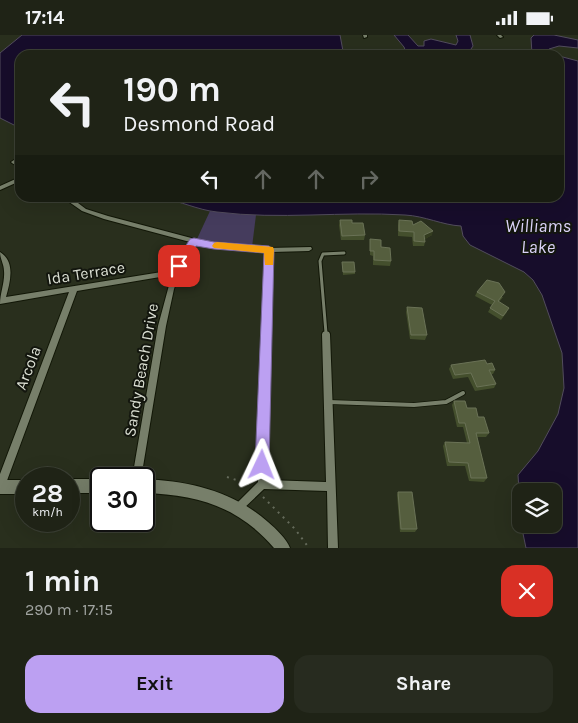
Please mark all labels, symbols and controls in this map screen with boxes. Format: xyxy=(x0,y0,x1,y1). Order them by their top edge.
text: 17:14 xyxy=(25,7,64,29)
text: 190 m xyxy=(123,69,221,110)
icon: left xyxy=(40,70,105,135)
text: Desmond Road xyxy=(123,111,275,137)
icon: left xyxy=(196,165,224,193)
icon: ahead xyxy=(249,165,277,193)
icon: ahead xyxy=(302,165,330,193)
icon: right xyxy=(355,165,383,193)
water label: Williams Lake xyxy=(505,215,571,258)
pin xyxy=(158,245,200,287)
icon: arrive xyxy=(165,252,193,280)
street label: Ida Terrace xyxy=(46,257,126,289)
street label: Sandy Beach Drive xyxy=(120,302,162,438)
street label: Arcola xyxy=(11,343,45,393)
position arrow xyxy=(235,438,287,490)
speed limit sign: 30 xyxy=(90,467,155,532)
text: 28 xyxy=(32,479,63,508)
map controls xyxy=(512,483,562,533)
button: layers xyxy=(512,483,562,533)
text: km/h xyxy=(32,505,63,519)
text: 1 min xyxy=(25,563,100,599)
button: close xyxy=(501,565,553,617)
text: 290 m · 17:15 xyxy=(25,600,113,619)
button: Exit xyxy=(25,655,284,713)
button: Share xyxy=(294,655,553,713)

